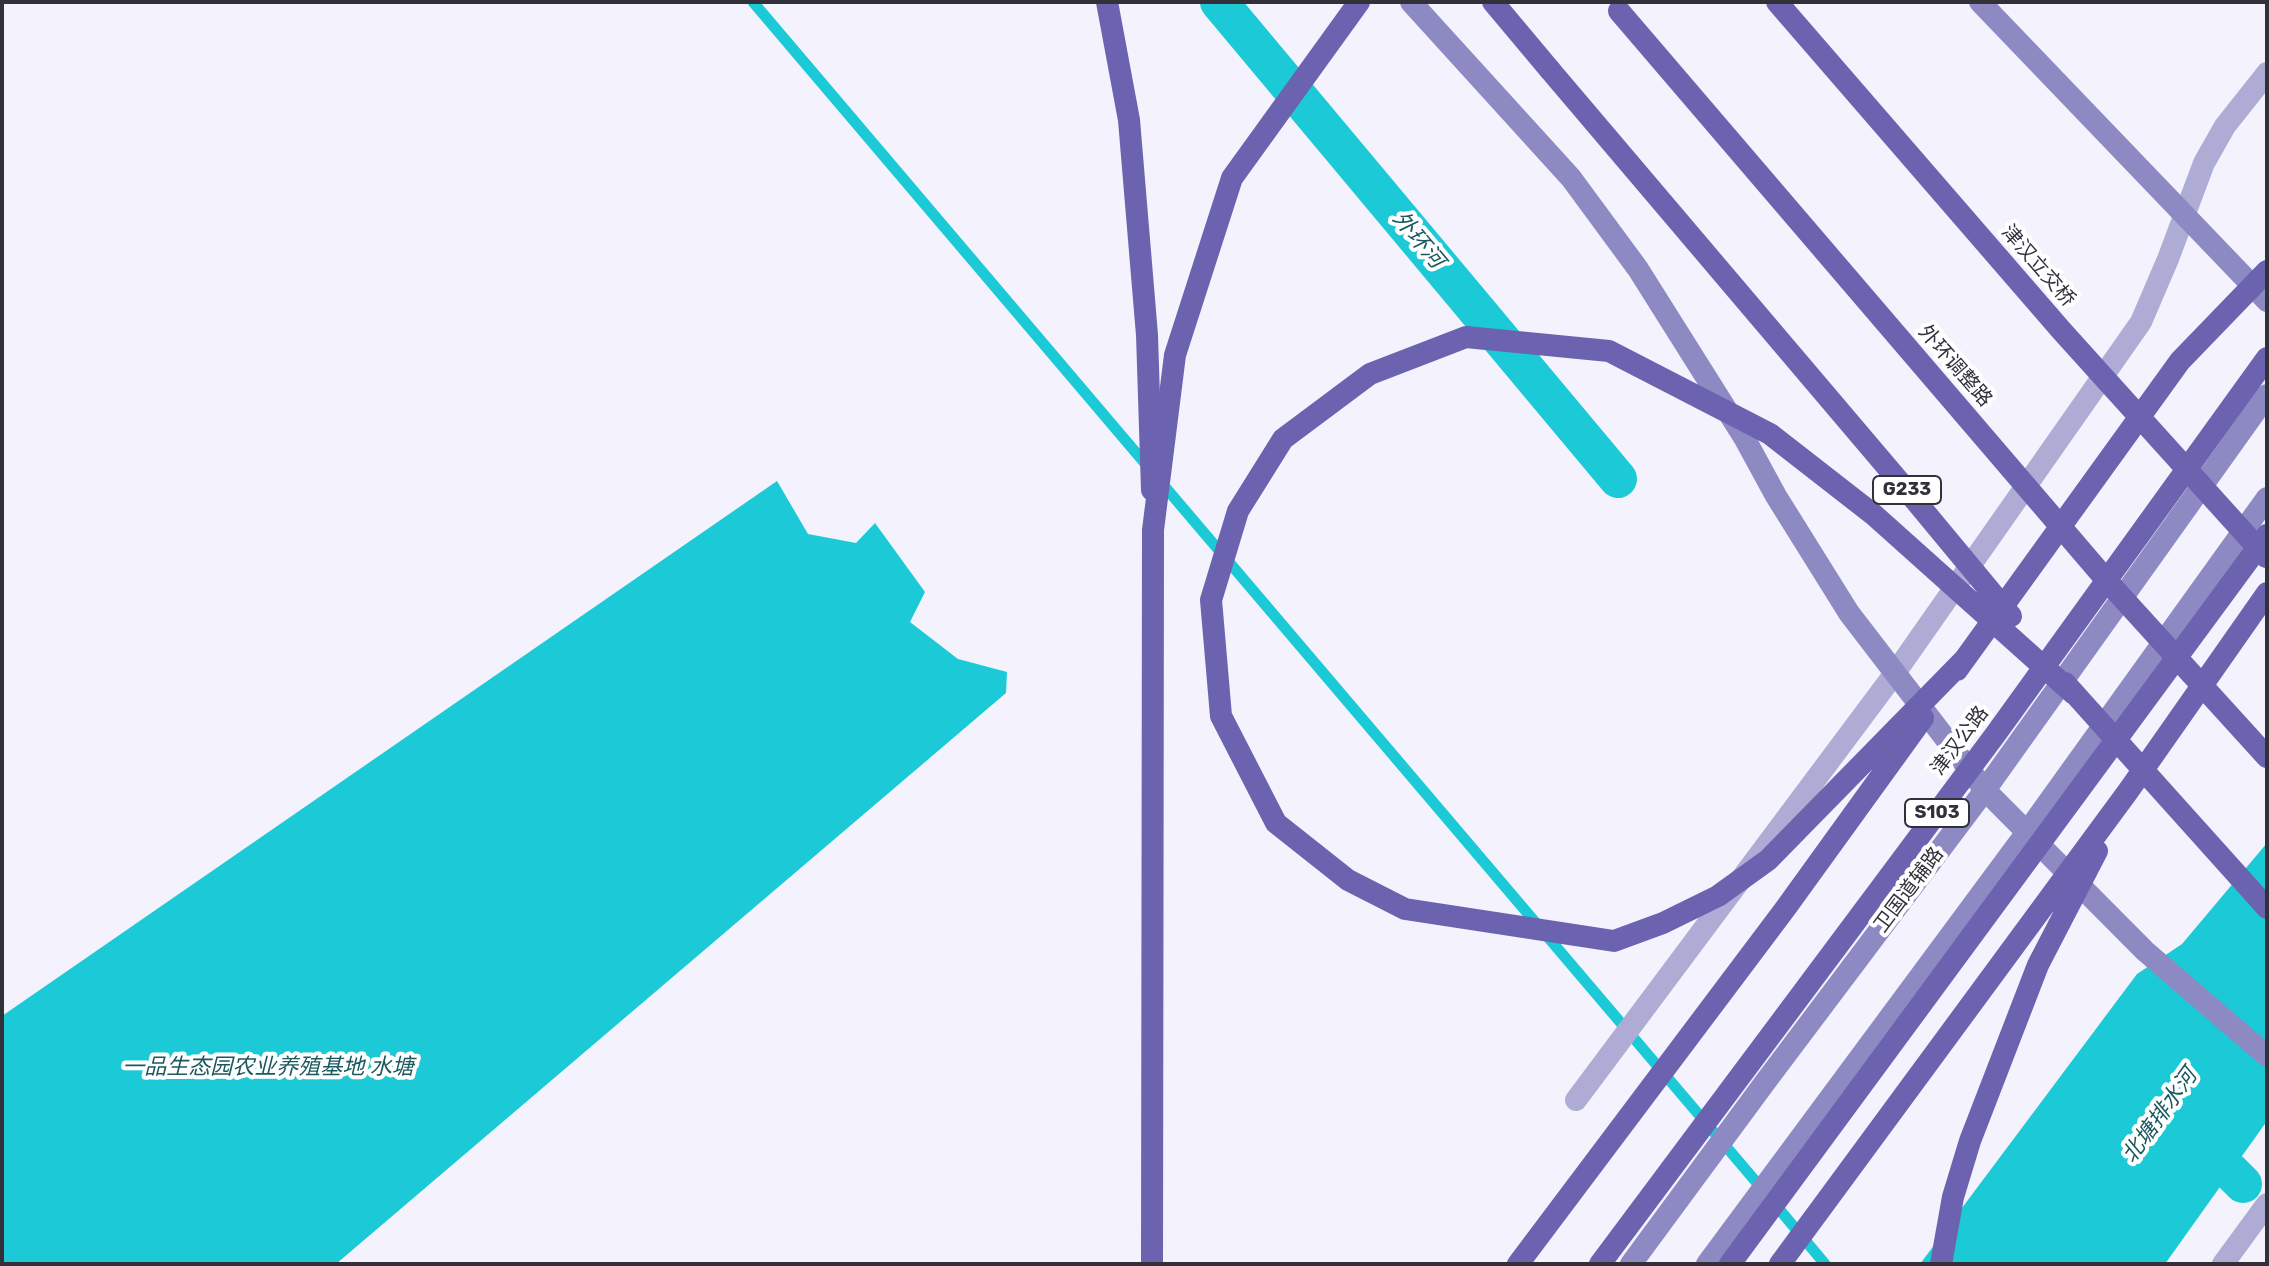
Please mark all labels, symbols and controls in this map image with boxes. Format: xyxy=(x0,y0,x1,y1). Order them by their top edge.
water label: 外环河 xyxy=(1387,206,1449,274)
street label: 津汉立交桥 xyxy=(1996,220,2080,312)
street label: 外环调整路 xyxy=(1913,320,1997,412)
road number: G233 xyxy=(1873,476,1941,504)
street label: 津汉公路 xyxy=(1926,702,1994,780)
road number: S103 xyxy=(1905,799,1969,827)
street label: 卫国道辅路 xyxy=(1869,843,1949,937)
water label: 一品生态园农业养殖基地 水塘 xyxy=(122,1055,414,1081)
water label: 北塘排水河 xyxy=(2117,1064,2203,1168)

